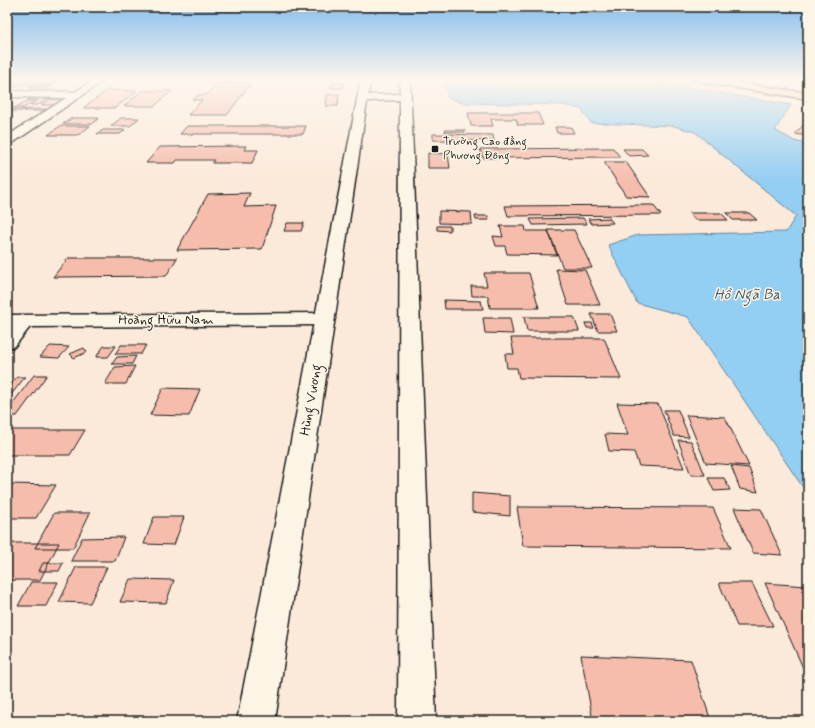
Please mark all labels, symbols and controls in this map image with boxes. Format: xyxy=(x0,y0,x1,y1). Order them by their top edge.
place label: Trường Cao đẳng Phương Đông xyxy=(443,134,527,165)
marker: Trường Cao đẳng Phương Đông xyxy=(430,144,440,154)
water label: Hồ Ngã Ba xyxy=(714,285,780,307)
street label: Hoàng Hữu Nam xyxy=(118,311,214,331)
street label: Hùng Vương xyxy=(296,363,328,437)

